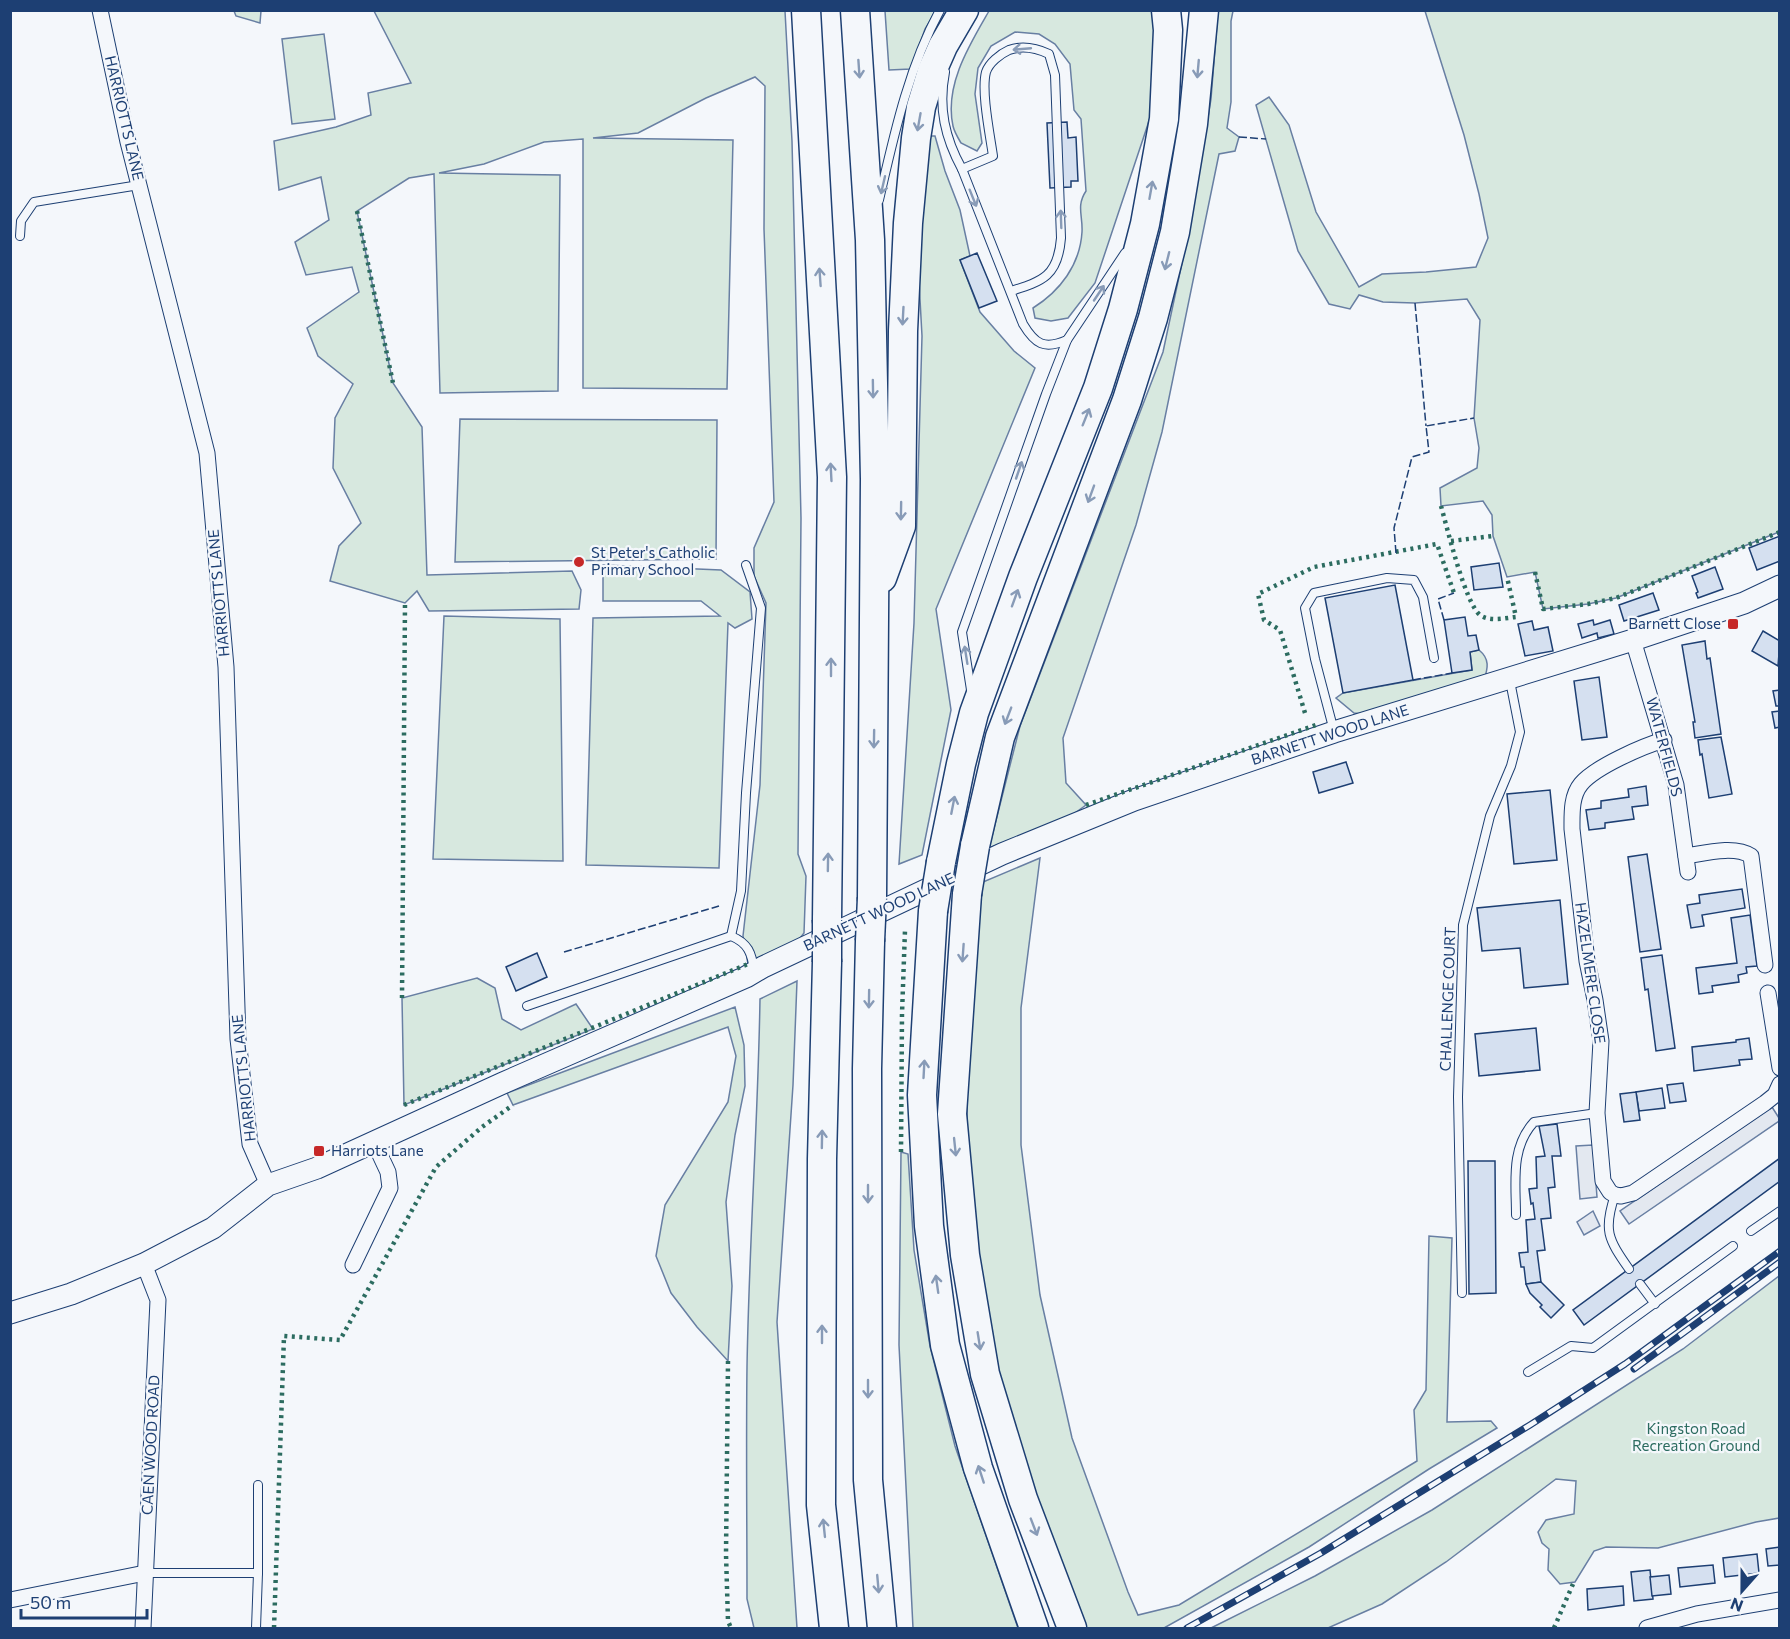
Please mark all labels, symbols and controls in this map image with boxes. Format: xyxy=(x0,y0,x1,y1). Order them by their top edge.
one-way arrow xyxy=(1012,44,1032,55)
street label: HARRIOTTS LANE xyxy=(102,54,148,182)
one-way arrow xyxy=(853,58,864,78)
one-way arrow xyxy=(1192,58,1203,78)
one-way arrow xyxy=(913,112,924,131)
one-way arrow xyxy=(876,175,888,194)
one-way arrow xyxy=(1146,181,1157,200)
one-way arrow xyxy=(968,188,979,207)
one-way arrow xyxy=(1055,209,1066,229)
one-way arrow xyxy=(1161,251,1173,270)
one-way arrow xyxy=(814,267,825,287)
one-way arrow xyxy=(1093,285,1105,302)
one-way arrow xyxy=(898,306,909,326)
one-way arrow xyxy=(868,379,879,399)
one-way arrow xyxy=(1081,408,1092,427)
one-way arrow xyxy=(1014,461,1025,480)
one-way arrow xyxy=(826,462,837,482)
one-way arrow xyxy=(1085,485,1096,503)
one-way arrow xyxy=(895,501,907,521)
street label: HARRIOTTS LANE xyxy=(203,529,233,657)
place label: St Peter's Catholic Primary School xyxy=(591,543,715,578)
marker: St Peter's Catholic Primary School xyxy=(572,555,586,569)
one-way arrow xyxy=(1010,590,1021,608)
place label: Barnett Close xyxy=(1628,614,1721,632)
marker: Barnett Close xyxy=(1726,617,1740,631)
one-way arrow xyxy=(960,645,971,665)
one-way arrow xyxy=(825,657,837,677)
street label: WATERFIELDS xyxy=(1643,695,1687,798)
street label: BARNETT WOOD LANE xyxy=(1248,700,1411,768)
one-way arrow xyxy=(1002,706,1013,725)
one-way arrow xyxy=(868,729,880,749)
one-way arrow xyxy=(948,796,959,815)
one-way arrow xyxy=(822,852,834,872)
street label: BARNETT WOOD LANE xyxy=(800,868,957,954)
street label: HAZELMERE CLOSE xyxy=(1572,901,1610,1045)
street label: CHALLENGE COURT xyxy=(1435,926,1459,1072)
one-way arrow xyxy=(957,942,968,962)
one-way arrow xyxy=(863,989,875,1009)
street label: HARRIOTTS LANE xyxy=(227,1014,259,1143)
one-way arrow xyxy=(918,1060,929,1080)
one-way arrow xyxy=(817,1129,828,1149)
one-way arrow xyxy=(950,1137,961,1157)
place label: Harriots Lane xyxy=(331,1141,424,1159)
marker: Harriots Lane xyxy=(312,1144,326,1158)
one-way arrow xyxy=(862,1184,873,1204)
one-way arrow xyxy=(931,1275,942,1295)
one-way arrow xyxy=(816,1324,828,1344)
one-way arrow xyxy=(974,1330,985,1350)
street label: CAEN WOOD ROAD xyxy=(137,1375,163,1515)
one-way arrow xyxy=(862,1379,874,1399)
park label: Kingston Road Recreation Ground xyxy=(1632,1419,1760,1454)
one-way arrow xyxy=(974,1465,985,1484)
one-way arrow xyxy=(1029,1517,1040,1536)
one-way arrow xyxy=(818,1519,829,1539)
north arrow xyxy=(1712,1561,1772,1621)
one-way arrow xyxy=(873,1573,884,1593)
scale bar xyxy=(21,1582,147,1620)
text: 50 m xyxy=(30,1591,71,1613)
text: N xyxy=(1727,1594,1745,1616)

